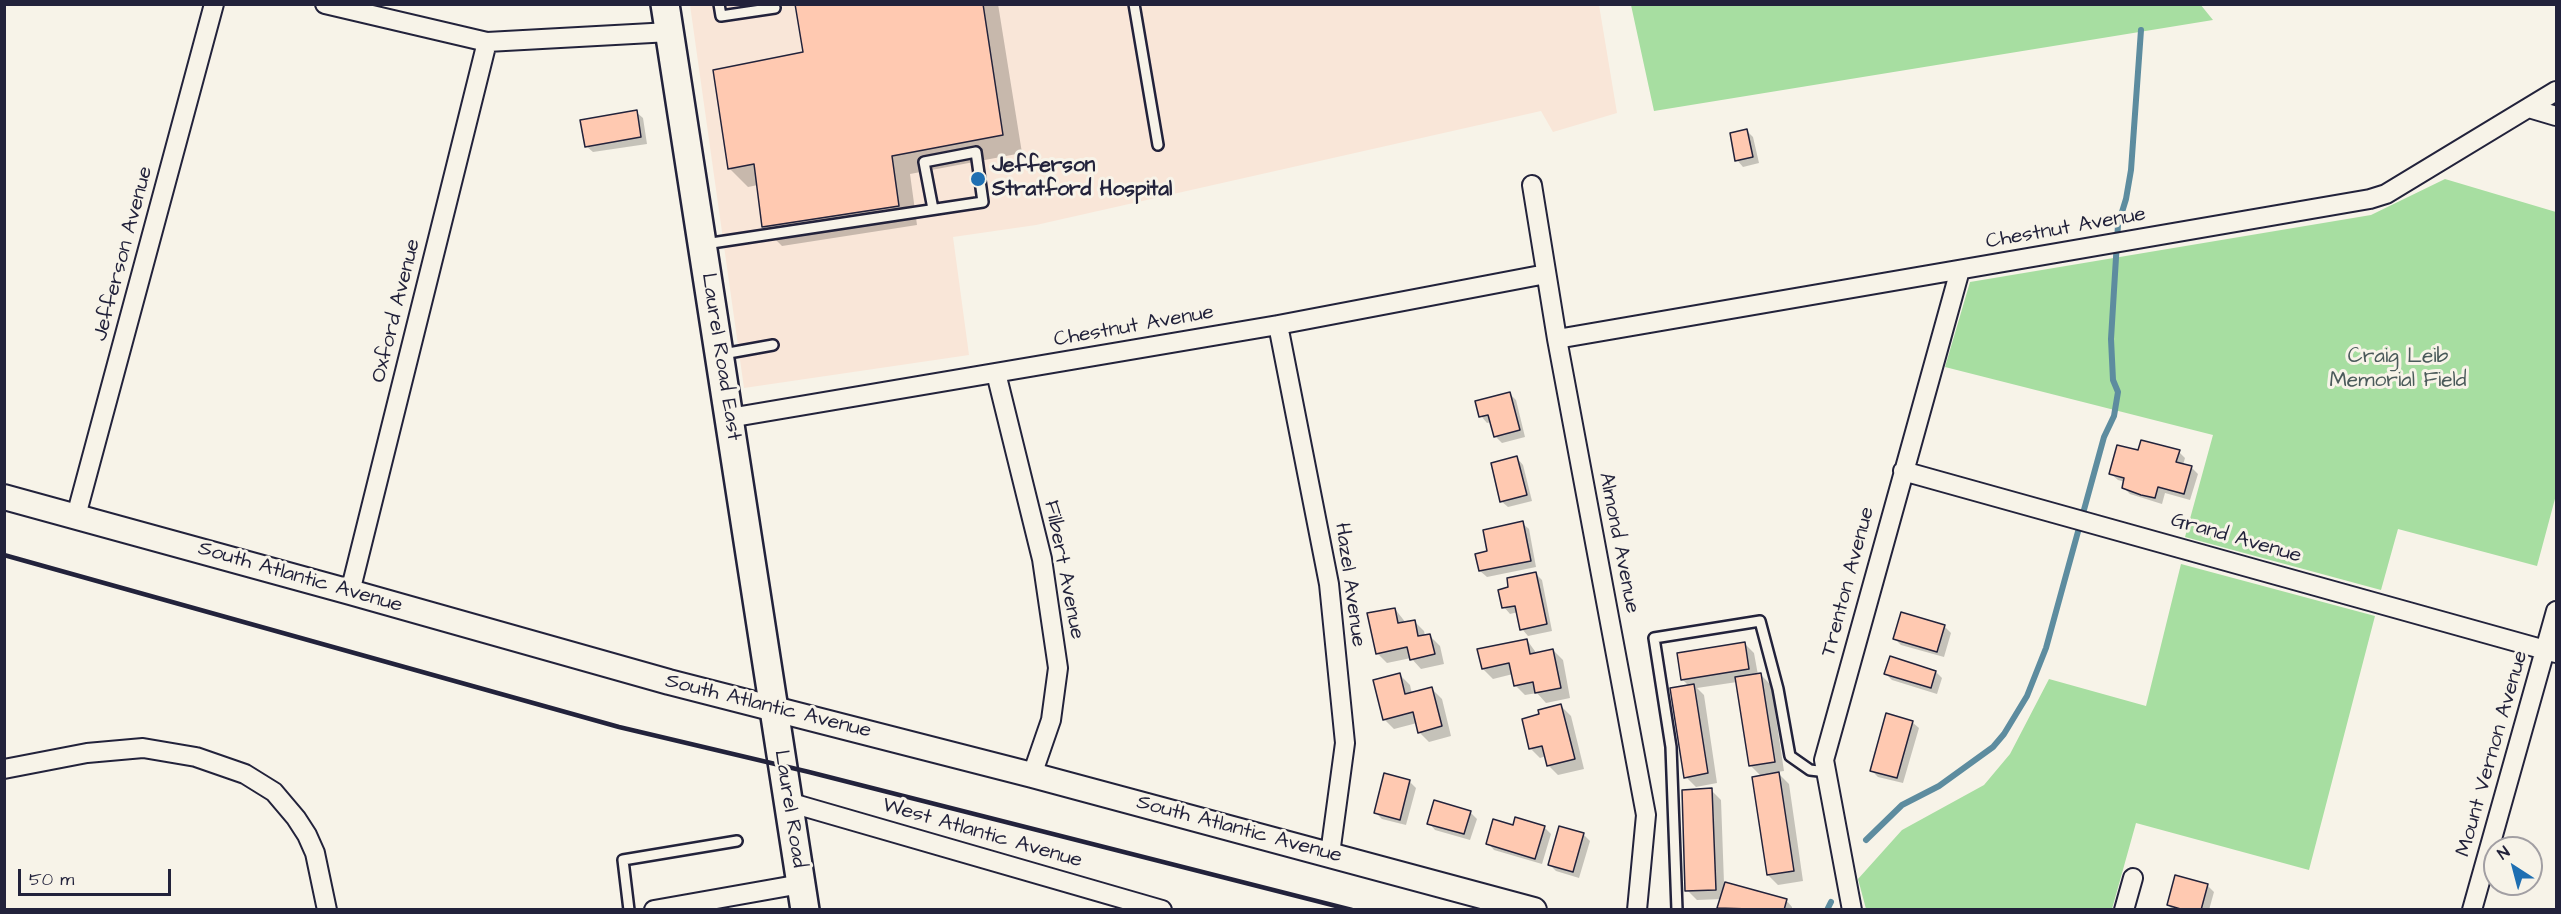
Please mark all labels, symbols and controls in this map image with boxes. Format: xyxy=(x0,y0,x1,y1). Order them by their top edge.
place label: Jefferson Stratford Hospital xyxy=(992,154,1172,204)
street label: Jefferson Avenue xyxy=(89,164,159,344)
marker: Jefferson Stratford Hospital xyxy=(969,170,987,188)
street label: Chestnut Avenue xyxy=(1984,203,2148,255)
street label: Oxford Avenue xyxy=(367,237,427,385)
street label: Laurel Road East xyxy=(694,271,746,443)
street label: Chestnut Avenue xyxy=(1052,301,1216,353)
park label: Craig Leib Memorial Field xyxy=(2329,345,2467,395)
street label: Almond Avenue xyxy=(1592,470,1644,616)
street label: Filbert Avenue xyxy=(1037,498,1089,642)
street label: Trenton Avenue xyxy=(1817,504,1881,660)
street label: Grand Avenue xyxy=(2168,508,2304,570)
street label: Hazel Avenue xyxy=(1328,521,1370,649)
street label: South Atlantic Avenue xyxy=(195,537,405,619)
street label: Mount Vernon Avenue xyxy=(2452,648,2534,860)
street label: South Atlantic Avenue xyxy=(662,669,874,745)
street label: Laurel Road xyxy=(767,748,811,870)
street label: South Atlantic Avenue xyxy=(1134,790,1344,870)
street label: West Atlantic Avenue xyxy=(879,793,1085,875)
north arrow xyxy=(2483,836,2543,896)
text: N xyxy=(2493,841,2514,865)
scale bar xyxy=(21,857,174,895)
text: 50 m xyxy=(29,867,74,892)

